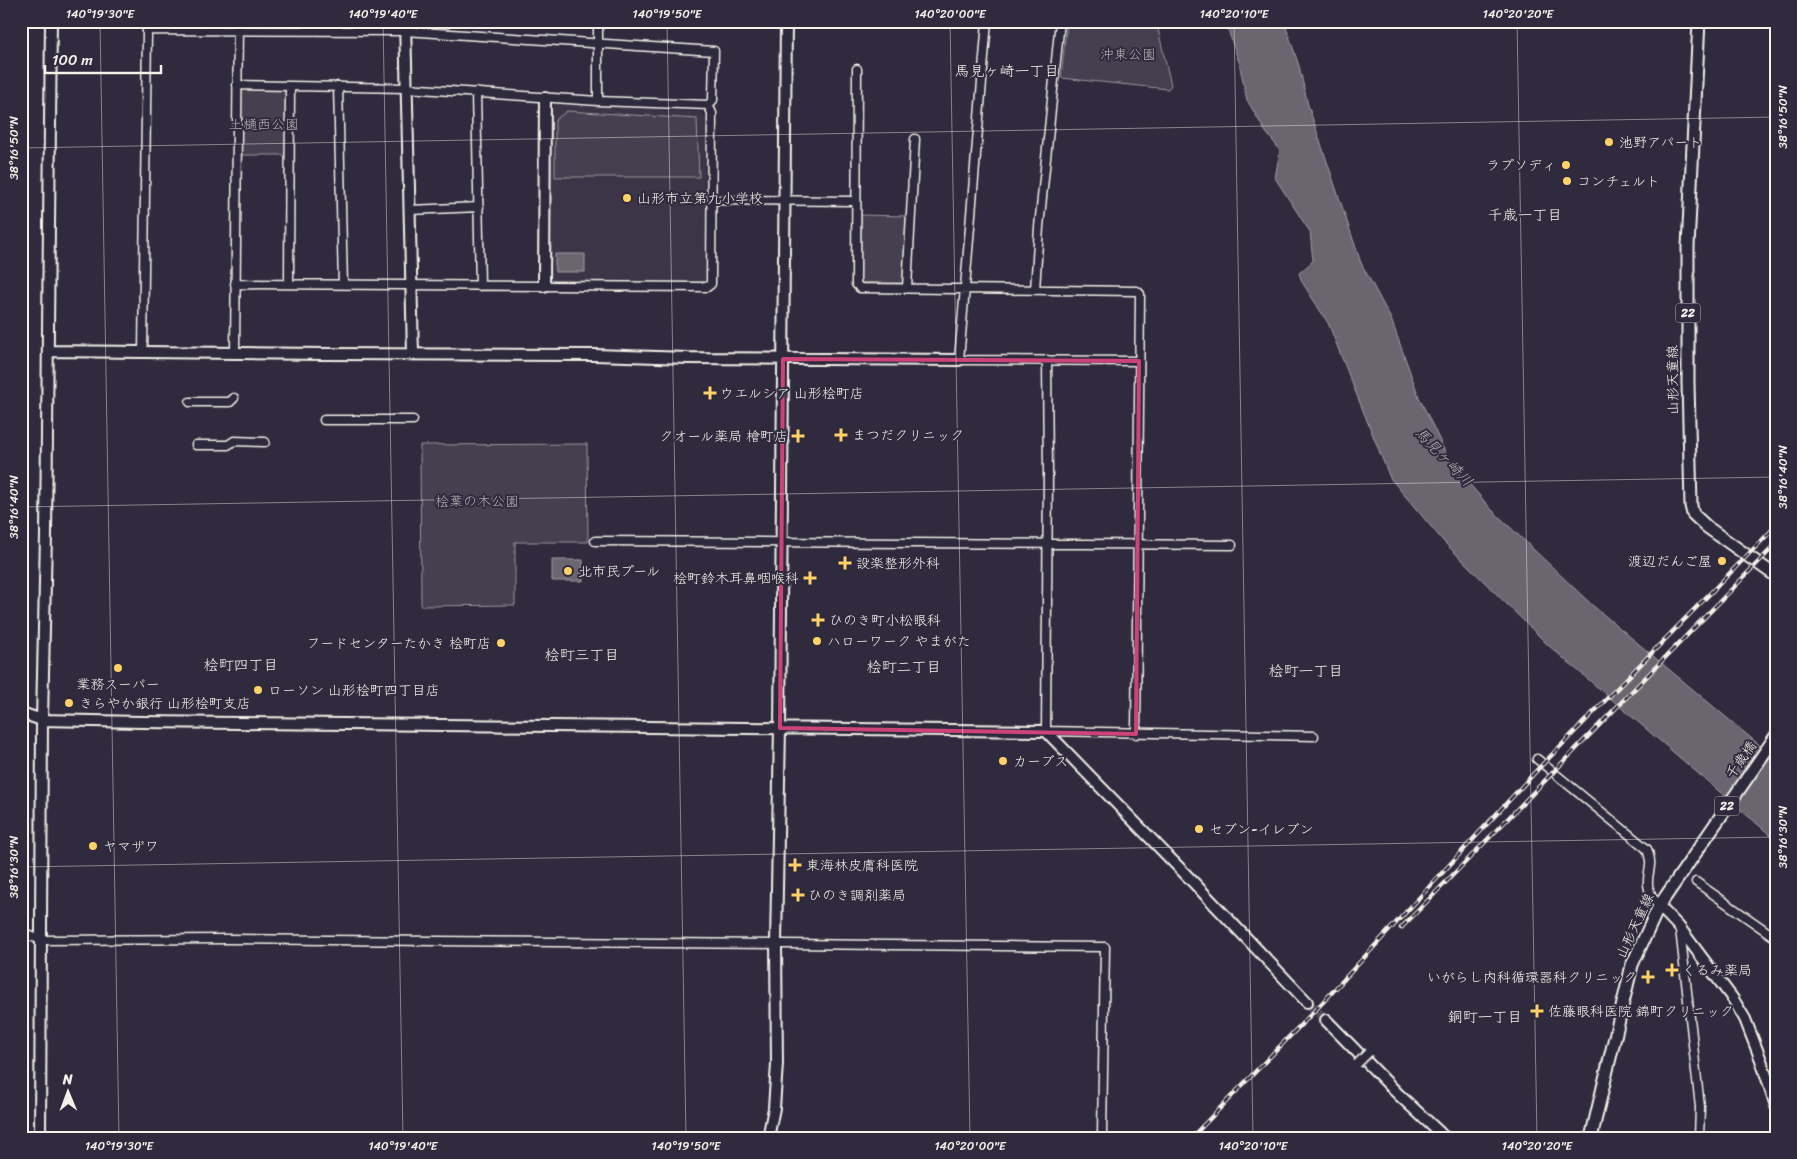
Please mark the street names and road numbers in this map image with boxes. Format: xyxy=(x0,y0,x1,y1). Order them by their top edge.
road number: 22 xyxy=(1676,304,1700,322)
street label: 山形天童線 xyxy=(1660,345,1686,415)
street label: 千歳橋 xyxy=(1719,736,1763,784)
road number: 22 xyxy=(1714,796,1740,816)
street label: 山形天童線 xyxy=(1609,889,1661,963)

